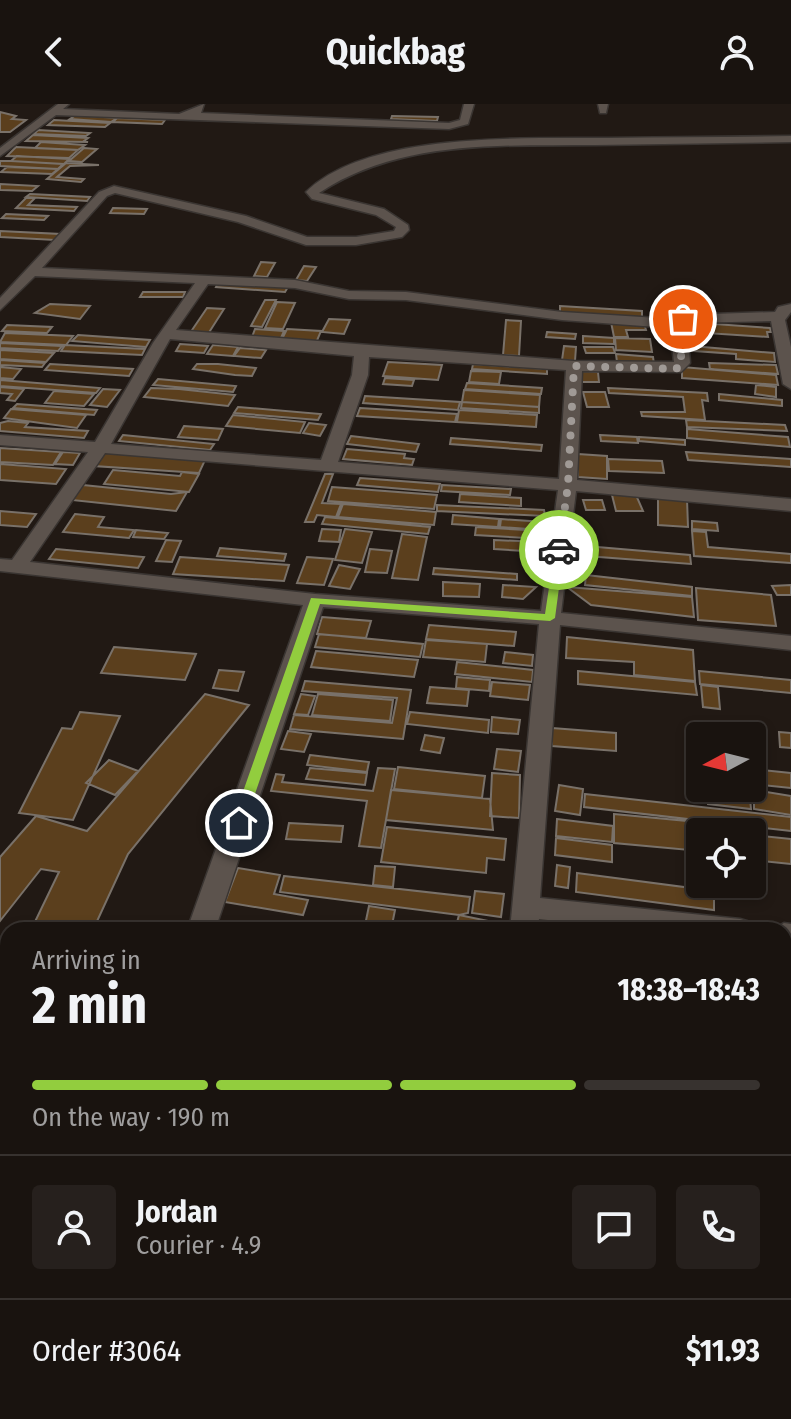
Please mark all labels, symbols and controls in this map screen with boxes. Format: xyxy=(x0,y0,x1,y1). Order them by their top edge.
icon: back xyxy=(32,30,76,74)
text: Quickbag xyxy=(326,30,465,74)
icon: person xyxy=(715,30,759,74)
pin xyxy=(649,285,717,353)
icon: bag xyxy=(661,297,705,341)
courier xyxy=(519,510,599,590)
icon: car xyxy=(537,528,581,572)
north arrow xyxy=(686,722,766,802)
map controls xyxy=(686,722,766,898)
pin xyxy=(205,789,273,857)
icon: home xyxy=(217,801,261,845)
button: locate xyxy=(686,818,766,898)
text: Arriving in xyxy=(32,945,141,976)
text: 18:38–18:43 xyxy=(617,972,760,1008)
text: 2 min xyxy=(32,974,147,1037)
text: On the way · 190 m xyxy=(32,1102,230,1133)
button: person xyxy=(32,1185,116,1269)
button: chat xyxy=(572,1185,656,1269)
button: phone xyxy=(676,1185,760,1269)
text: Jordan xyxy=(136,1194,218,1230)
text: Courier · 4.9 xyxy=(136,1230,261,1261)
text: Order #3064 xyxy=(32,1333,181,1369)
text: $11.93 xyxy=(686,1333,760,1369)

